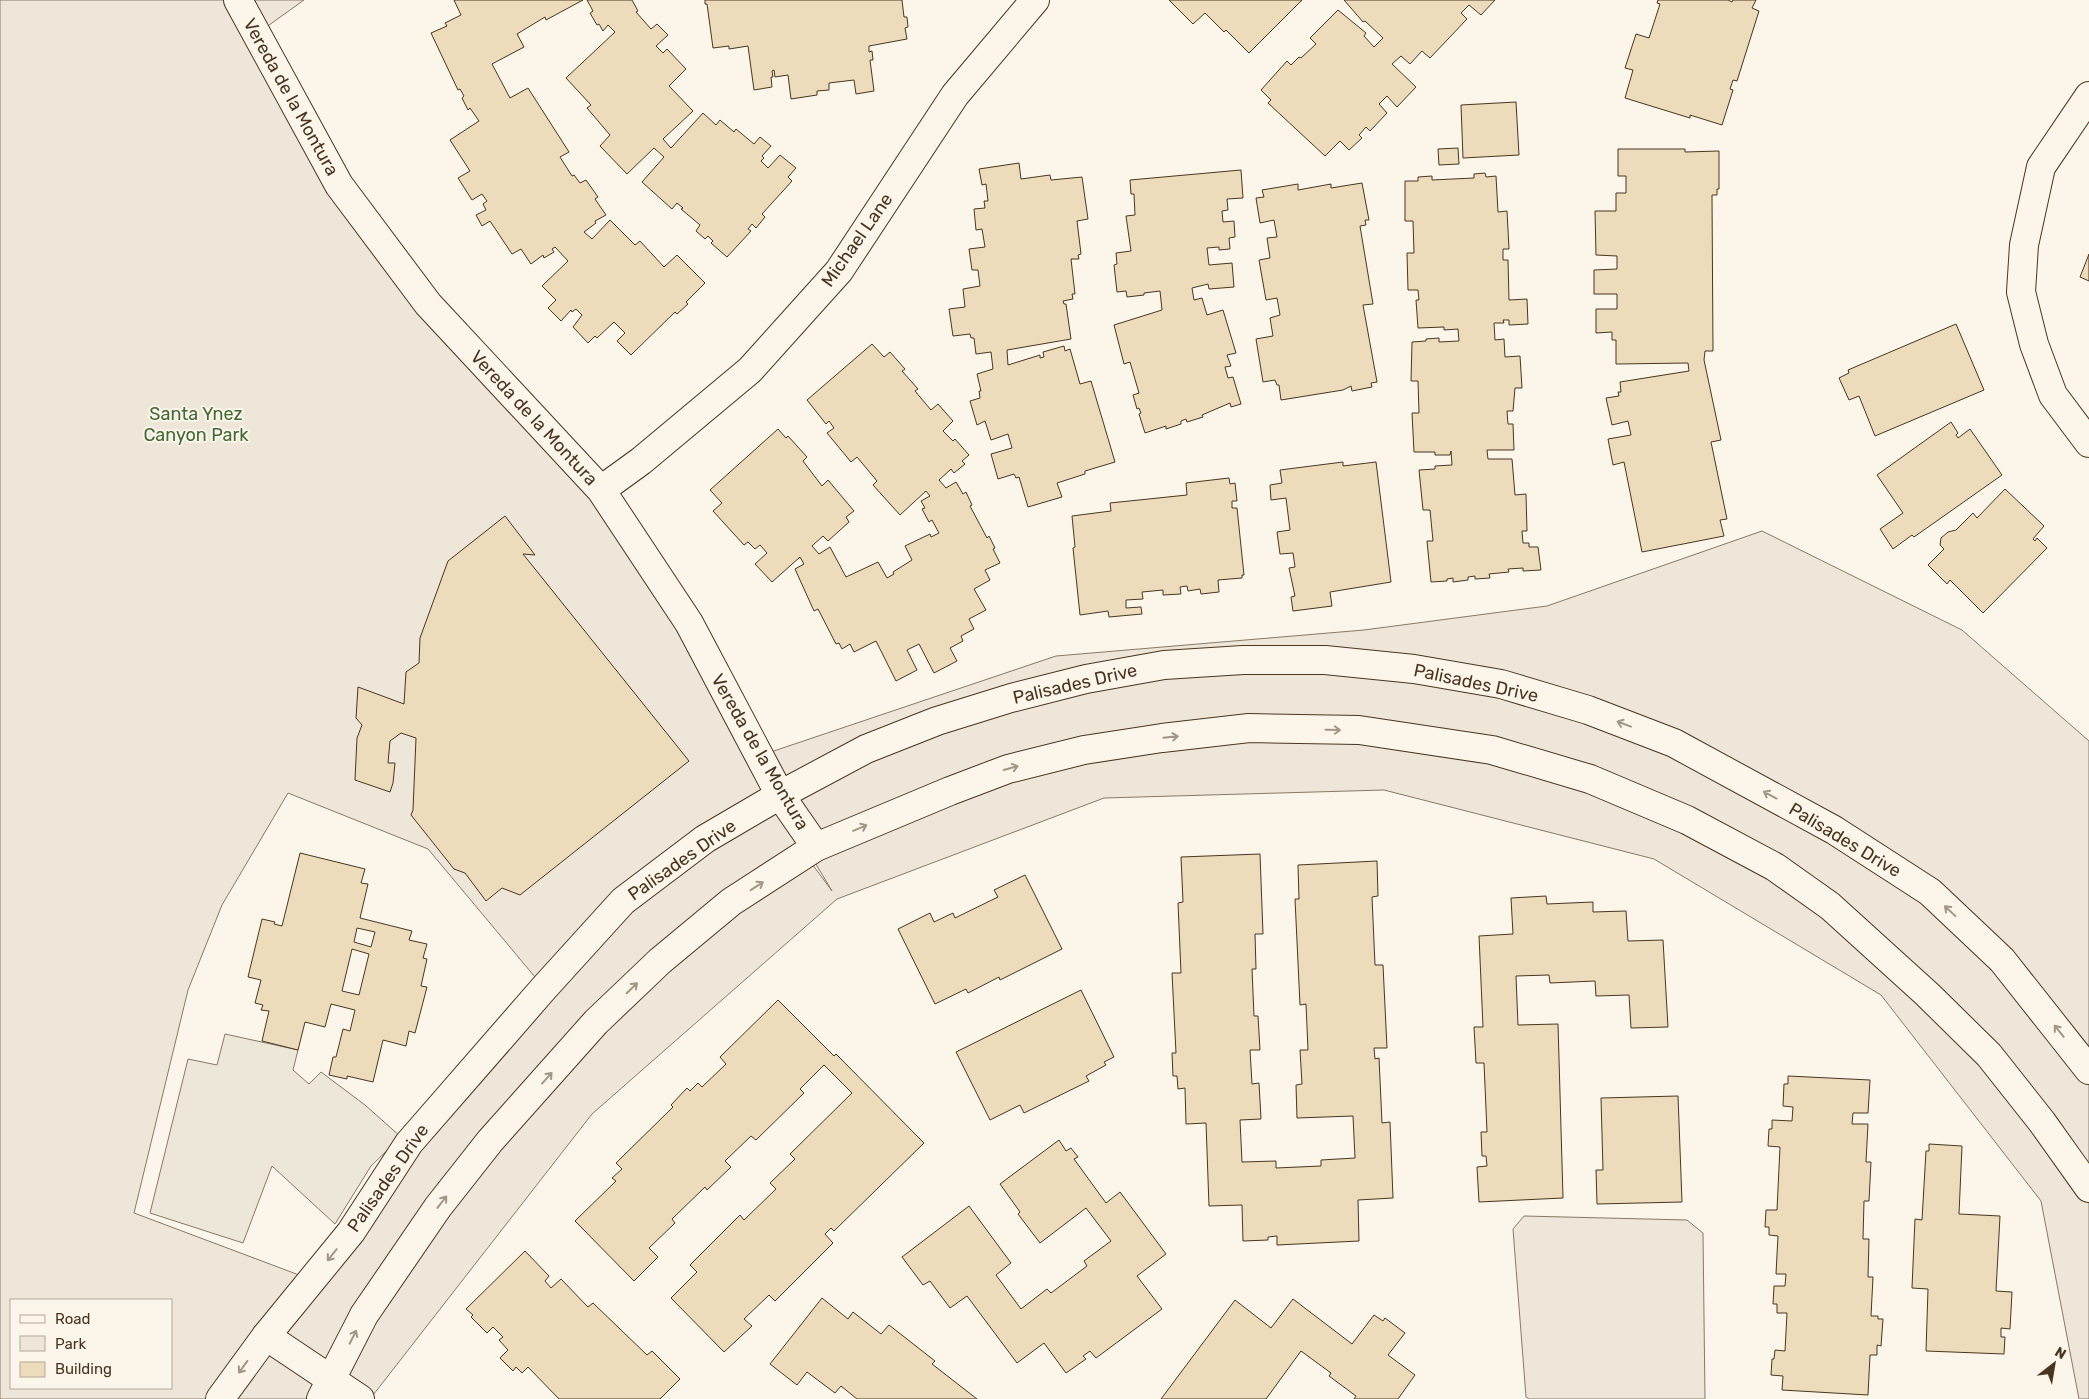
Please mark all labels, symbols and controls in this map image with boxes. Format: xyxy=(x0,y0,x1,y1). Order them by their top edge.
street label: Vereda de la Montura xyxy=(239,14,343,180)
street label: Michael Lane xyxy=(817,189,897,291)
street label: Vereda de la Montura xyxy=(466,346,602,490)
park label: Santa Ynez Canyon Park xyxy=(143,403,249,446)
street label: Palisades Drive xyxy=(1011,659,1139,709)
street label: Palisades Drive xyxy=(1412,659,1540,707)
street label: Vereda de la Montura xyxy=(706,670,814,834)
one-way arrow xyxy=(1617,719,1632,728)
one-way arrow xyxy=(1324,725,1340,735)
one-way arrow xyxy=(1162,732,1178,742)
one-way arrow xyxy=(1003,763,1019,773)
one-way arrow xyxy=(1762,790,1777,800)
street label: Palisades Drive xyxy=(1785,798,1905,882)
street label: Palisades Drive xyxy=(624,815,740,905)
one-way arrow xyxy=(853,823,868,832)
one-way arrow xyxy=(750,880,764,891)
one-way arrow xyxy=(1943,905,1956,917)
one-way arrow xyxy=(625,982,638,994)
one-way arrow xyxy=(2053,1025,2064,1038)
one-way arrow xyxy=(541,1071,553,1084)
street label: Palisades Drive xyxy=(343,1120,433,1236)
one-way arrow xyxy=(437,1196,448,1209)
one-way arrow xyxy=(327,1248,338,1261)
legend xyxy=(10,1299,172,1389)
text: Road xyxy=(55,1310,91,1328)
one-way arrow xyxy=(349,1330,358,1345)
text: Park xyxy=(55,1335,86,1353)
north arrow xyxy=(2029,1339,2079,1389)
text: N xyxy=(2052,1343,2069,1363)
text: Building xyxy=(55,1360,112,1378)
one-way arrow xyxy=(238,1360,248,1374)

